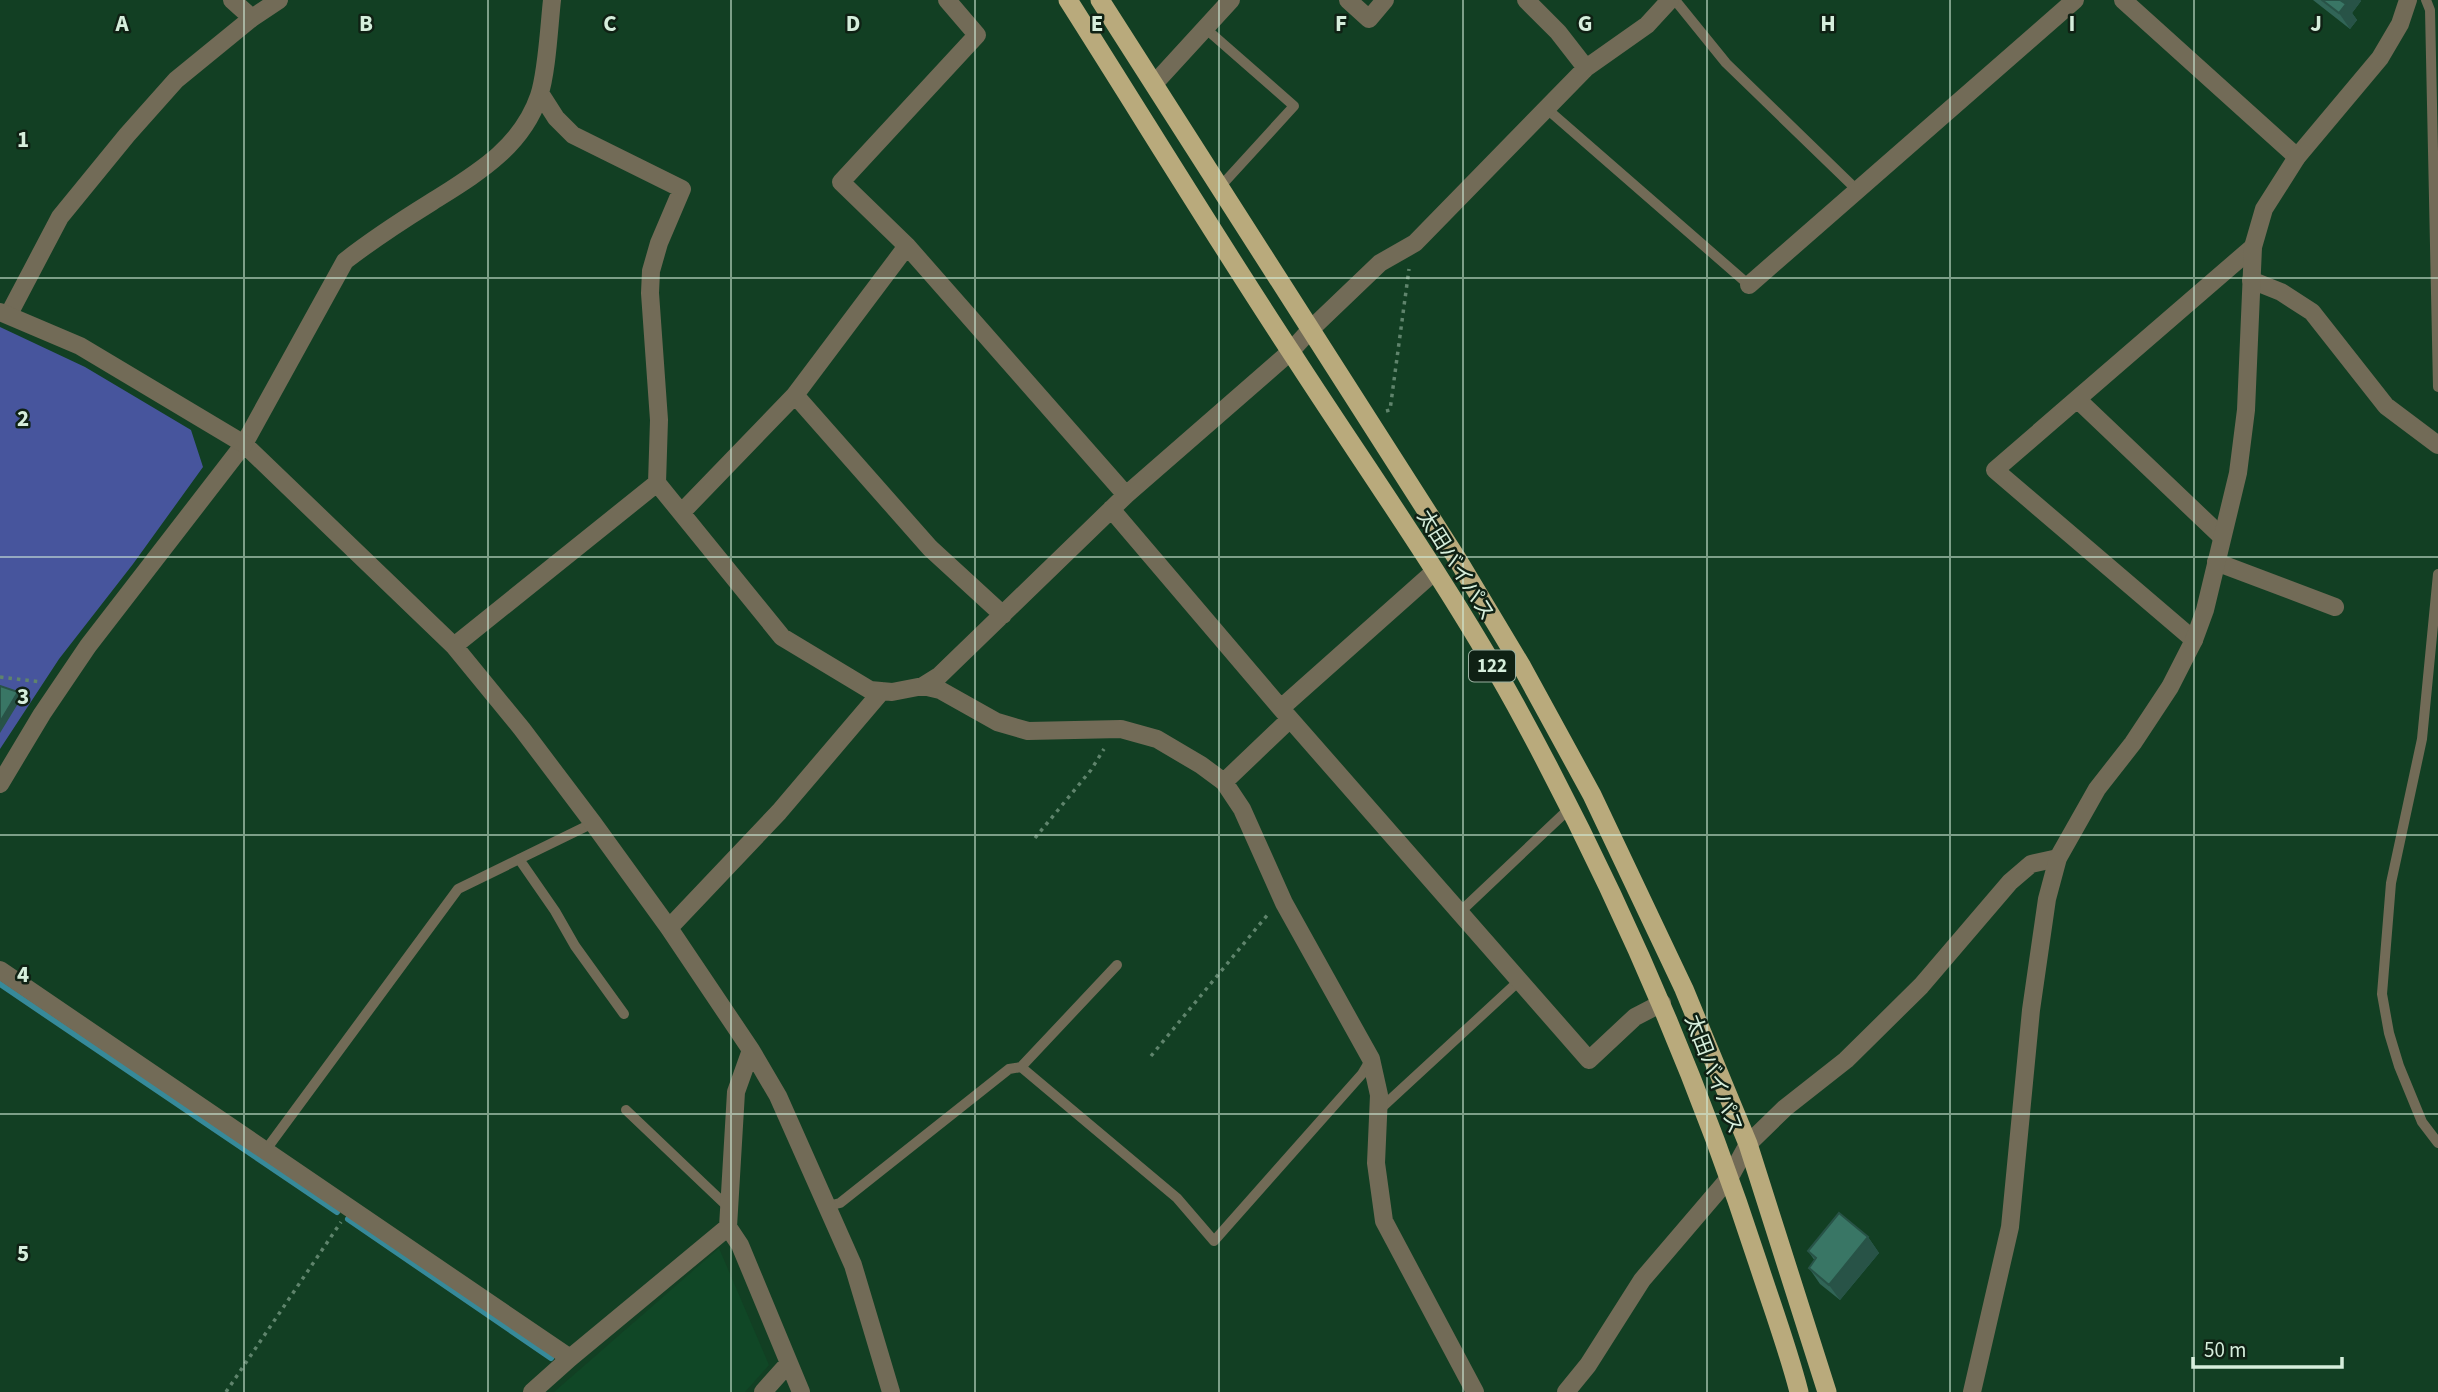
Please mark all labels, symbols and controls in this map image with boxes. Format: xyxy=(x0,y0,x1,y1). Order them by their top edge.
text: A xyxy=(114,7,129,40)
text: B xyxy=(359,7,373,40)
text: C xyxy=(603,7,617,40)
text: D xyxy=(846,7,860,40)
text: E xyxy=(1091,7,1103,40)
text: F xyxy=(1335,7,1347,40)
text: G xyxy=(1578,7,1592,40)
text: H xyxy=(1820,7,1836,40)
text: I xyxy=(2069,7,2075,40)
text: J xyxy=(2310,7,2322,40)
text: 1 xyxy=(17,123,29,156)
text: 2 xyxy=(17,402,29,435)
street label: 太田バイパス xyxy=(1410,504,1502,626)
road number: 122 xyxy=(1469,650,1515,681)
text: 3 xyxy=(17,680,29,713)
text: 4 xyxy=(17,958,29,991)
street label: 太田バイパス xyxy=(1677,1010,1751,1138)
text: 5 xyxy=(17,1237,29,1270)
scale bar xyxy=(2193,1326,2342,1370)
text: 50 m xyxy=(2204,1335,2246,1365)

